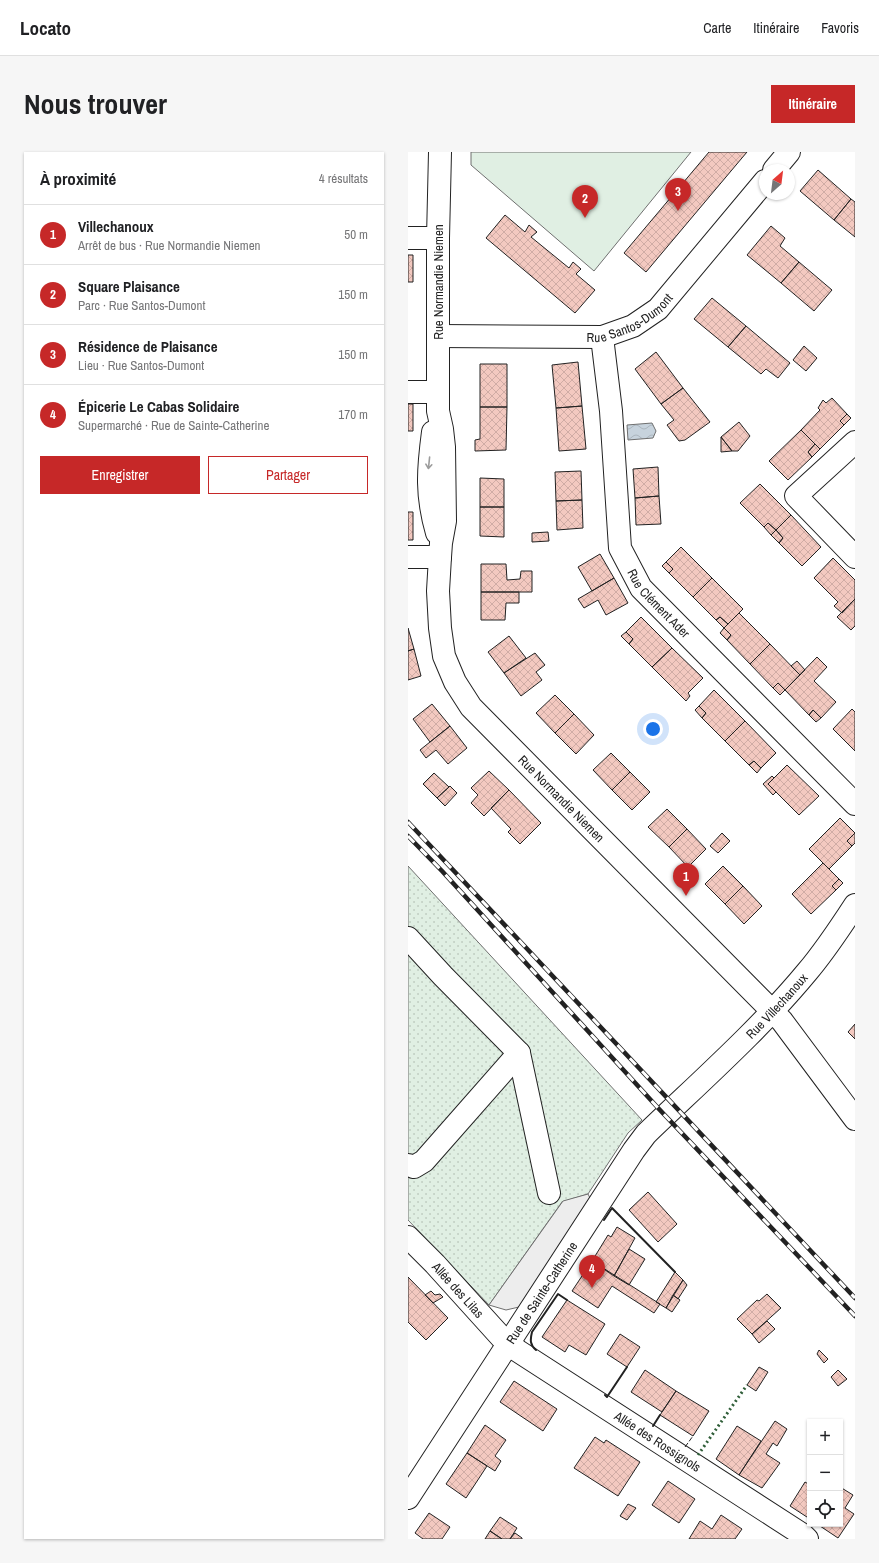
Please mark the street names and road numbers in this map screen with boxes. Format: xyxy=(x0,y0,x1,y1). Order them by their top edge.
street label: Rue Normandie Niemen xyxy=(430,224,447,340)
street label: Rue Santos-Dumont xyxy=(587,290,677,346)
street label: Rue Clément Ader xyxy=(623,566,694,642)
street label: Rue Normandie Niemen xyxy=(514,752,608,846)
street label: Rue Villechanoux xyxy=(742,969,812,1043)
street label: Rue de Sainte-Catherine xyxy=(502,1238,581,1347)
street label: Allée des Lilas xyxy=(428,1258,488,1322)
street label: Allée des Rossignols xyxy=(610,1407,704,1476)

